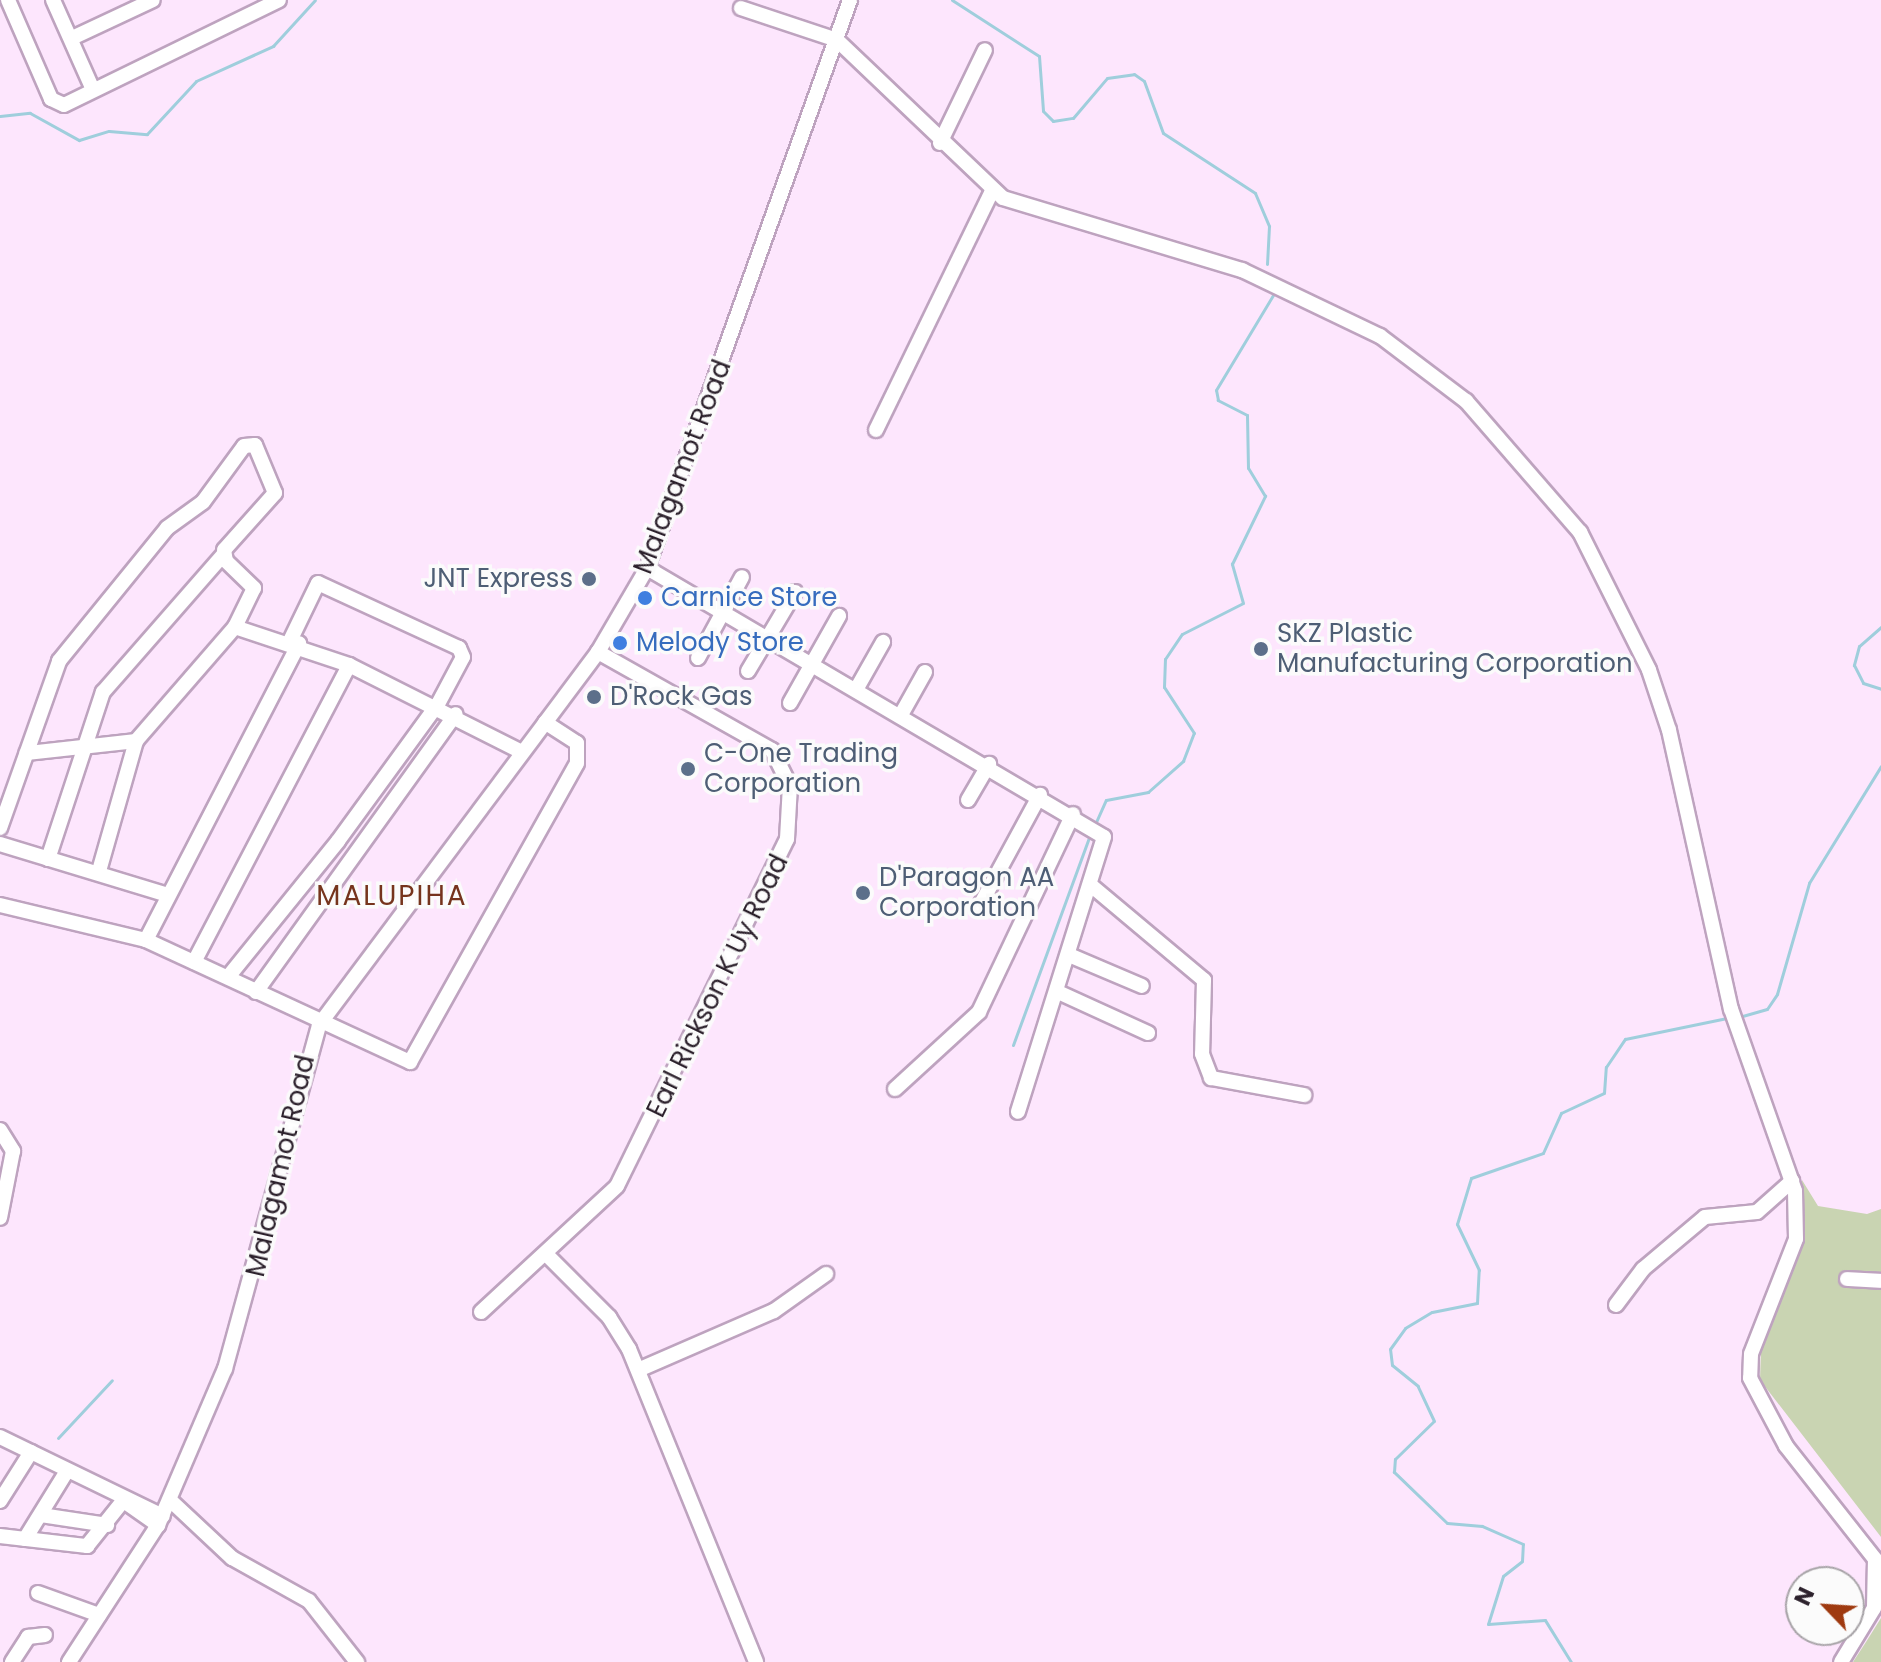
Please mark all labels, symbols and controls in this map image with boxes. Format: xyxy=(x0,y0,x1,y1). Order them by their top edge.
street label: Malagamot Road xyxy=(628,356,738,578)
place label: JNT Express xyxy=(424,563,573,595)
marker: JNT Express xyxy=(580,570,598,588)
place label: Carnice Store xyxy=(661,582,837,614)
marker: Carnice Store xyxy=(636,589,654,607)
place label: SKZ Plastic Manufacturing Corporation xyxy=(1277,618,1633,680)
place label: Melody Store xyxy=(636,627,804,659)
marker: Melody Store xyxy=(611,634,629,652)
marker: SKZ Plastic Manufacturing Corporation xyxy=(1252,640,1270,658)
place label: D'Rock Gas xyxy=(610,681,752,713)
marker: D'Rock Gas xyxy=(585,688,603,706)
place label: C-One Trading Corporation xyxy=(704,738,898,800)
marker: C-One Trading Corporation xyxy=(679,760,697,778)
street label: Earl Rickson K Uy Road xyxy=(641,850,795,1122)
place label: D'Paragon AA Corporation xyxy=(879,862,1054,924)
district label: MALUPIHA xyxy=(316,879,468,913)
marker: D'Paragon AA Corporation xyxy=(854,884,872,902)
street label: Malagamot Road xyxy=(240,1052,322,1280)
north arrow xyxy=(1785,1566,1865,1646)
text: N xyxy=(1787,1582,1822,1611)

